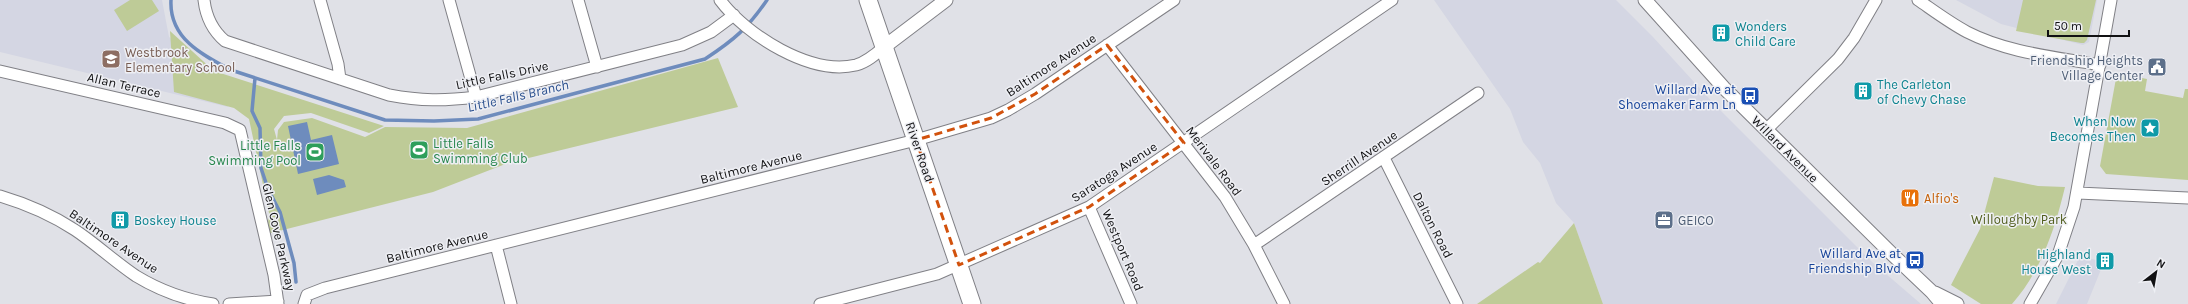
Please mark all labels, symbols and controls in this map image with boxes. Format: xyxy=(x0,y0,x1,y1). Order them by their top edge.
scale bar xyxy=(2048,12,2129,38)
place label: Wonders Child Care xyxy=(1735,19,1796,49)
text: 50 m xyxy=(2054,19,2082,33)
building icon: Wonders Child Care xyxy=(1710,22,1732,44)
street label: Baltimore Avenue xyxy=(1003,30,1099,100)
place label: Westbrook Elementary School xyxy=(125,45,235,75)
school or university icon: Westbrook Elementary School xyxy=(100,48,122,70)
place label: Friendship Heights Village Center xyxy=(2030,53,2143,83)
public building icon: Friendship Heights Village Center xyxy=(2146,56,2168,78)
street label: Little Falls Drive xyxy=(454,58,550,92)
street label: Allan Terrace xyxy=(86,69,163,101)
water label: Little Falls Branch xyxy=(466,76,570,116)
place label: The Carleton of Chevy Chase xyxy=(1877,77,1967,107)
building icon: The Carleton of Chevy Chase xyxy=(1852,80,1874,102)
place label: Willard Ave at Shoemaker Farm Ln xyxy=(1618,82,1736,112)
bus stop icon: Willard Ave at Shoemaker Farm Ln xyxy=(1739,85,1761,107)
street label: Willard Avenue xyxy=(1749,113,1822,186)
place label: When Now Becomes Then xyxy=(2050,114,2137,144)
place icon: When Now Becomes Then xyxy=(2139,117,2161,139)
street label: River Road xyxy=(903,120,937,184)
street label: Merivale Road xyxy=(1183,123,1245,199)
street label: Sherrill Avenue xyxy=(1318,127,1400,189)
place label: Little Falls Swimming Club xyxy=(433,136,528,166)
place label: Little Falls Swimming Pool xyxy=(208,138,301,168)
sports icon: Little Falls Swimming Club xyxy=(408,139,430,161)
street label: Saratoga Avenue xyxy=(1068,139,1160,205)
sports icon: Little Falls Swimming Pool xyxy=(304,141,326,163)
street label: Baltimore Avenue xyxy=(699,147,804,187)
street label: Glen Cove Parkway xyxy=(259,182,299,292)
restaurant icon: Alfio's xyxy=(1899,187,1921,209)
street label: Dalton Road xyxy=(1410,189,1456,261)
place label: Alfio's xyxy=(1924,191,1959,206)
street label: Baltimore Avenue xyxy=(67,206,162,277)
street label: Westport Road xyxy=(1099,207,1147,293)
building icon: Boskey House xyxy=(109,209,131,231)
office icon: GEICO xyxy=(1653,209,1675,231)
park label: Willoughby Park xyxy=(1971,212,2067,227)
place label: Boskey House xyxy=(134,213,217,228)
place label: GEICO xyxy=(1678,213,1714,228)
street label: Baltimore Avenue xyxy=(385,226,490,266)
place label: Willard Ave at Friendship Blvd xyxy=(1808,246,1901,276)
place label: Highland House West xyxy=(2021,247,2091,277)
bus stop icon: Willard Ave at Friendship Blvd xyxy=(1904,249,1926,271)
building icon: Highland House West xyxy=(2094,250,2116,272)
north arrow xyxy=(2136,252,2176,292)
text: N xyxy=(2154,256,2168,271)

